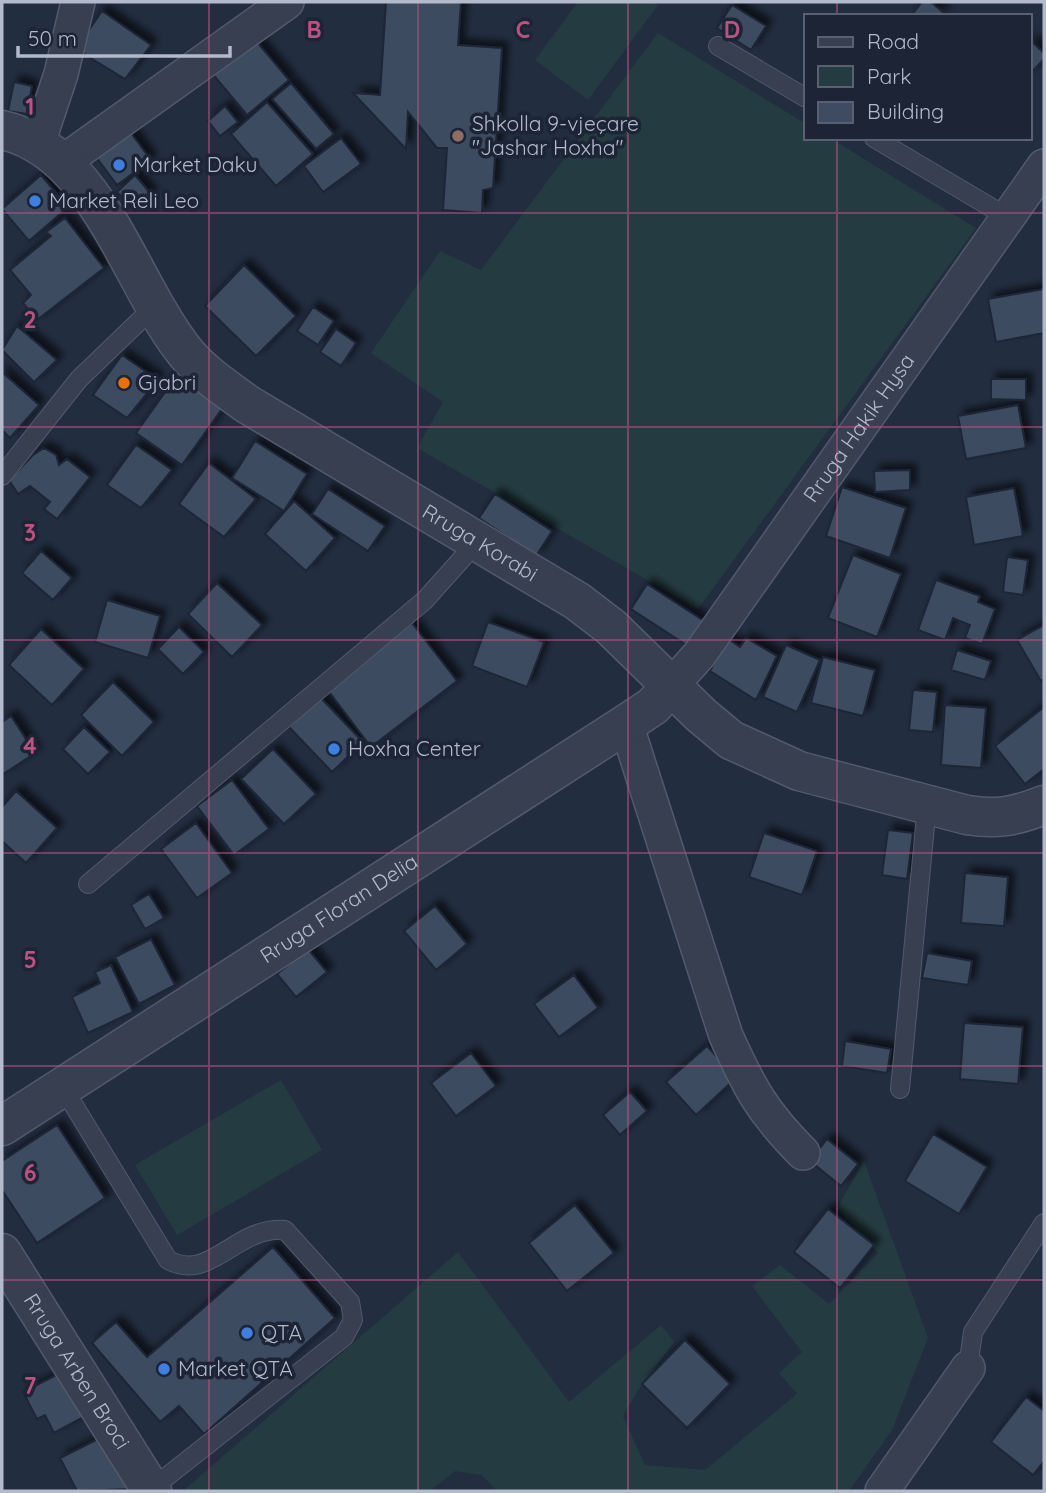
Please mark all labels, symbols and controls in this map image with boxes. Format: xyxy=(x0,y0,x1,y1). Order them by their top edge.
scale bar xyxy=(18,14,229,58)
legend xyxy=(804,14,1032,140)
text: B xyxy=(306,15,322,44)
text: C xyxy=(516,15,530,44)
text: D xyxy=(724,15,740,44)
text: 50 m xyxy=(28,25,77,51)
text: Road xyxy=(867,28,919,54)
text: Park xyxy=(867,63,911,89)
text: 1 xyxy=(26,92,34,121)
text: Building xyxy=(867,98,944,124)
place label: Shkolla 9-vjeçare "Jashar Hoxha" xyxy=(472,110,639,160)
marker: Shkolla 9-vjeçare "Jashar Hoxha" xyxy=(450,128,466,144)
place label: Market Daku xyxy=(133,151,258,177)
marker: Market Daku xyxy=(111,157,127,173)
place label: Market Reli Leo xyxy=(49,187,199,213)
marker: Market Reli Leo xyxy=(27,193,43,209)
text: 2 xyxy=(23,305,37,334)
street label: Rruga Hakik Hysa xyxy=(797,348,919,507)
place label: Gjabri xyxy=(138,369,196,395)
marker: Gjabri xyxy=(116,375,132,391)
street label: Rruga Korabi xyxy=(418,498,543,587)
text: 3 xyxy=(24,518,36,547)
text: 4 xyxy=(23,731,37,760)
place label: Hoxha Center xyxy=(348,735,481,761)
marker: Hoxha Center xyxy=(326,741,342,757)
street label: Rruga Floran Delia xyxy=(255,848,422,968)
text: 5 xyxy=(23,945,37,974)
text: 6 xyxy=(24,1158,36,1187)
street label: Rruga Arben Broci xyxy=(19,1288,136,1454)
place label: QTA xyxy=(261,1319,302,1345)
marker: QTA xyxy=(239,1325,255,1341)
place label: Market QTA xyxy=(178,1355,293,1381)
marker: Market QTA xyxy=(156,1361,172,1377)
text: 7 xyxy=(24,1371,37,1400)

